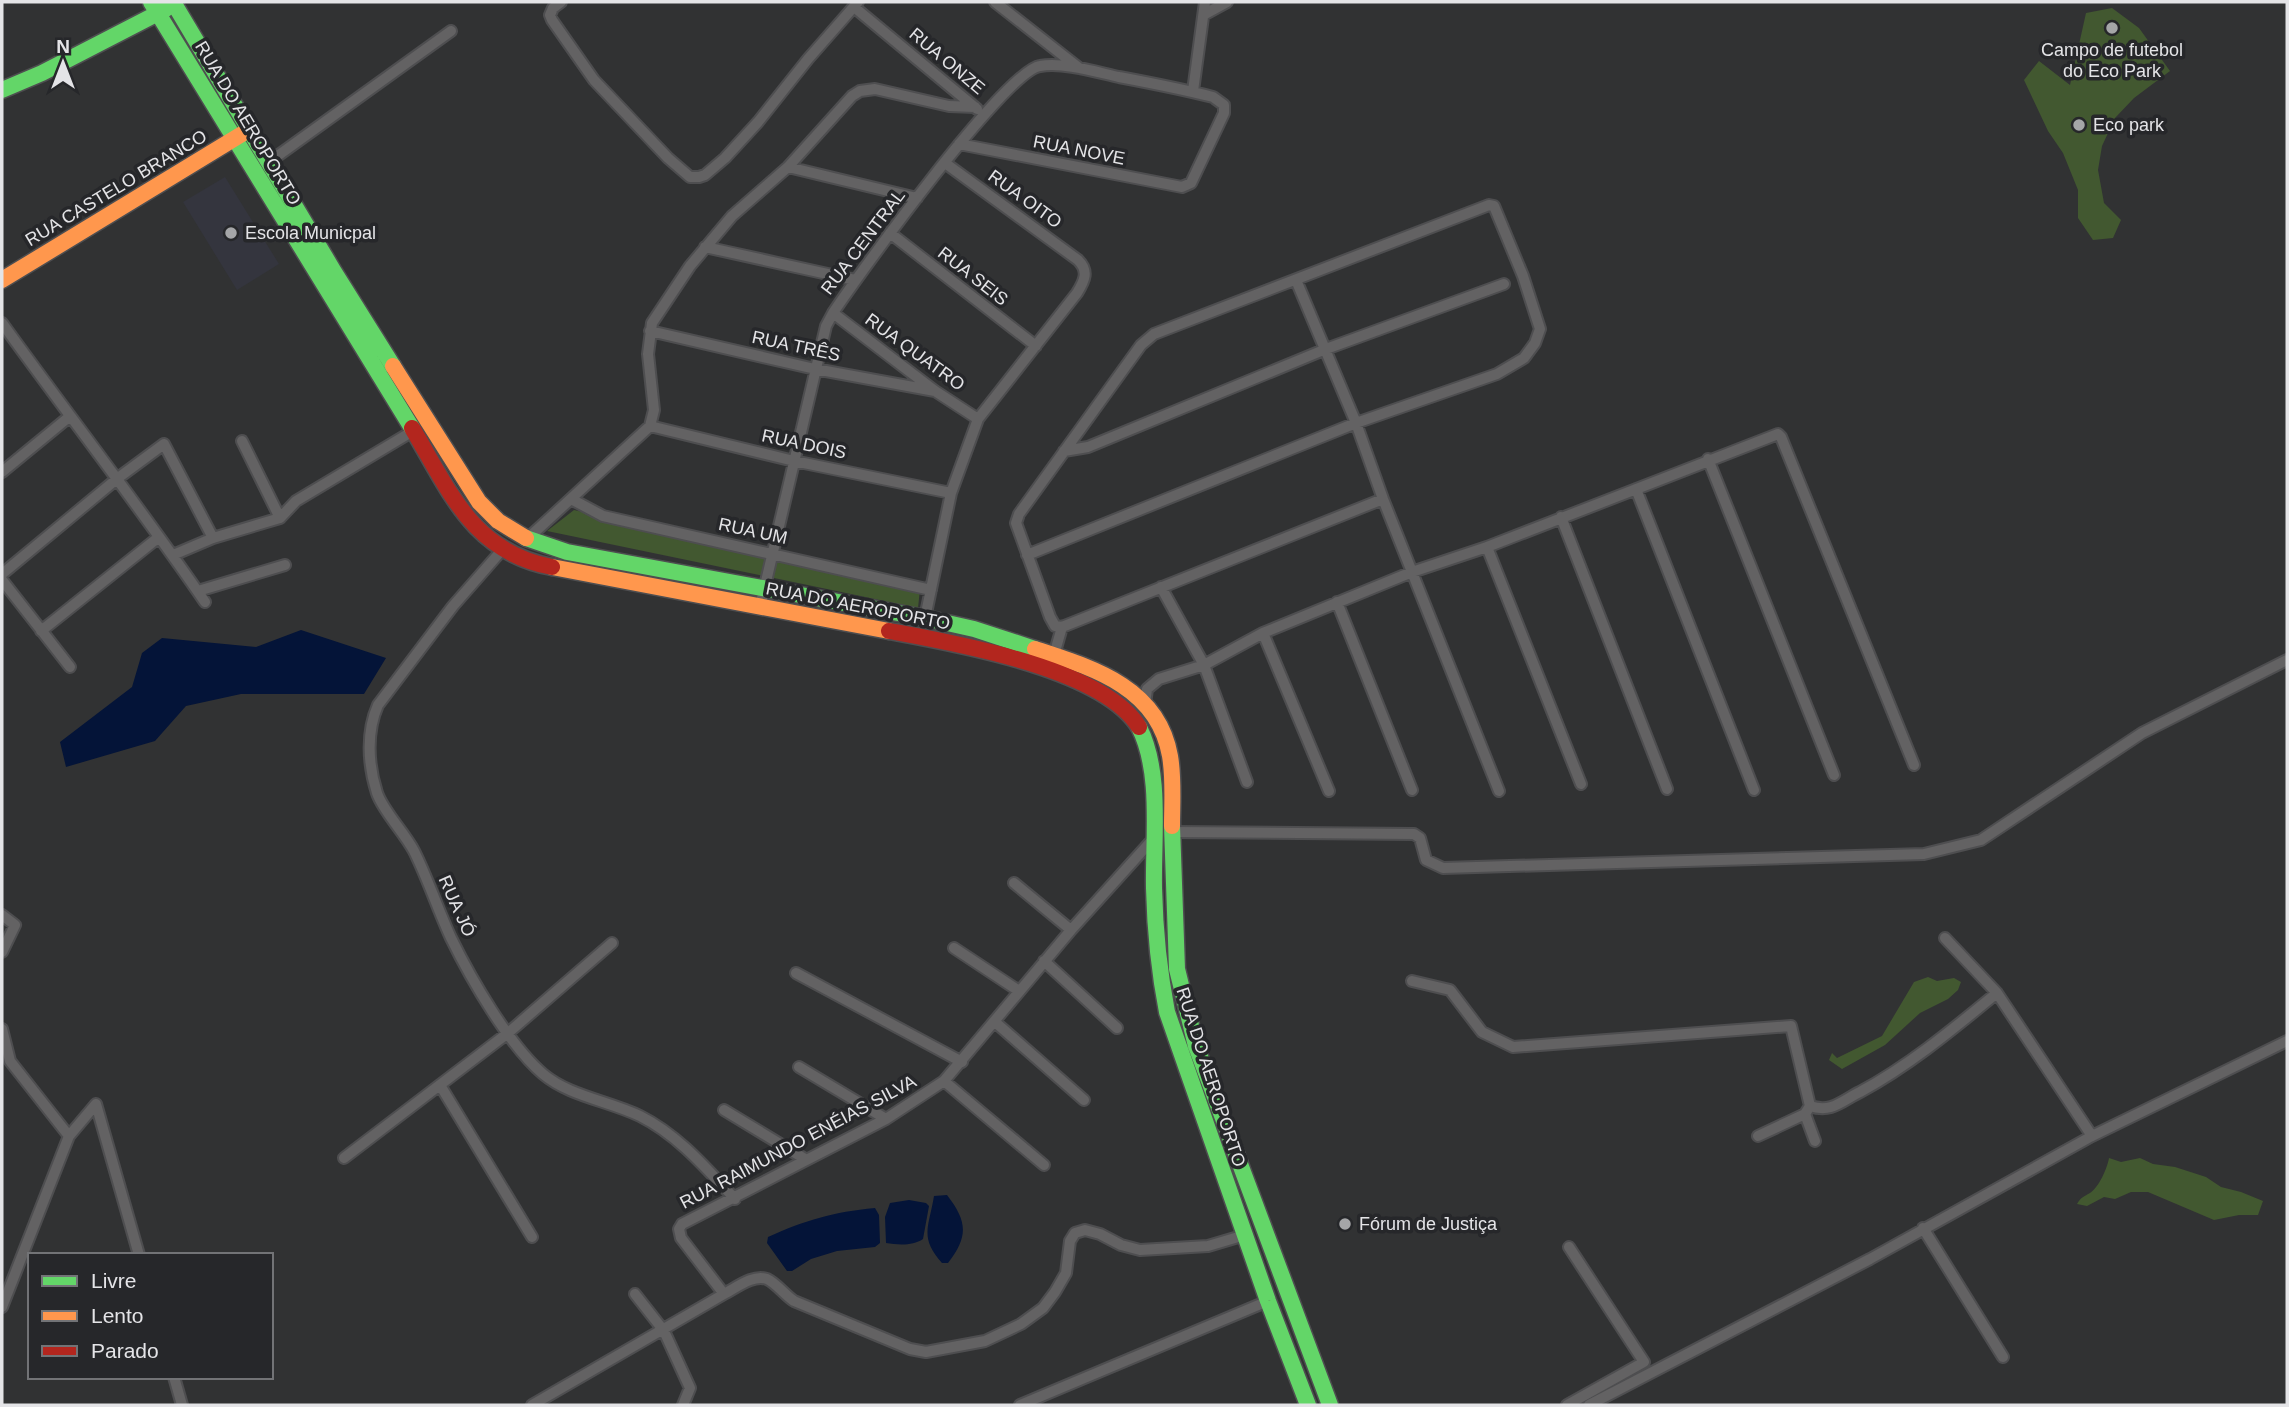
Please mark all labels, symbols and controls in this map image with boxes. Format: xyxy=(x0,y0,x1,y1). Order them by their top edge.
marker: Campo de futebol do Eco Park xyxy=(2104,20,2120,36)
street label: RUA ONZE xyxy=(905,24,989,98)
north arrow xyxy=(28,28,98,98)
text: N xyxy=(56,36,70,57)
street label: RUA DO AEROPORTO xyxy=(191,38,305,208)
place label: Campo de futebol do Eco Park xyxy=(2041,40,2183,81)
place label: Eco park xyxy=(2093,115,2165,135)
marker: Eco park xyxy=(2071,117,2087,133)
street label: RUA CASTELO BRANCO xyxy=(22,126,210,250)
street label: RUA NOVE xyxy=(1031,131,1127,169)
street label: RUA OITO xyxy=(984,166,1066,232)
street label: RUA CENTRAL xyxy=(817,186,909,298)
place label: Escola Municpal xyxy=(245,223,376,243)
marker: Escola Municpal xyxy=(223,225,239,241)
street label: RUA SEIS xyxy=(934,243,1012,309)
street label: RUA QUATRO xyxy=(862,309,968,395)
street label: RUA TRÊS xyxy=(750,327,842,365)
street label: RUA DOIS xyxy=(760,425,848,463)
street label: RUA UM xyxy=(717,514,789,548)
street label: RUA DO AEROPORTO xyxy=(764,578,952,634)
street label: RUA JÓ xyxy=(435,872,480,940)
street label: RUA DO AEROPORTO xyxy=(1173,985,1249,1169)
street label: RUA RAIMUNDO ENÉIAS SILVA xyxy=(677,1071,919,1213)
place label: Fórum de Justiça xyxy=(1359,1214,1498,1234)
marker: Fórum de Justiça xyxy=(1337,1216,1353,1232)
legend xyxy=(28,1253,273,1379)
text: Livre xyxy=(91,1269,137,1292)
text: Lento xyxy=(91,1304,144,1327)
text: Parado xyxy=(91,1339,159,1362)

